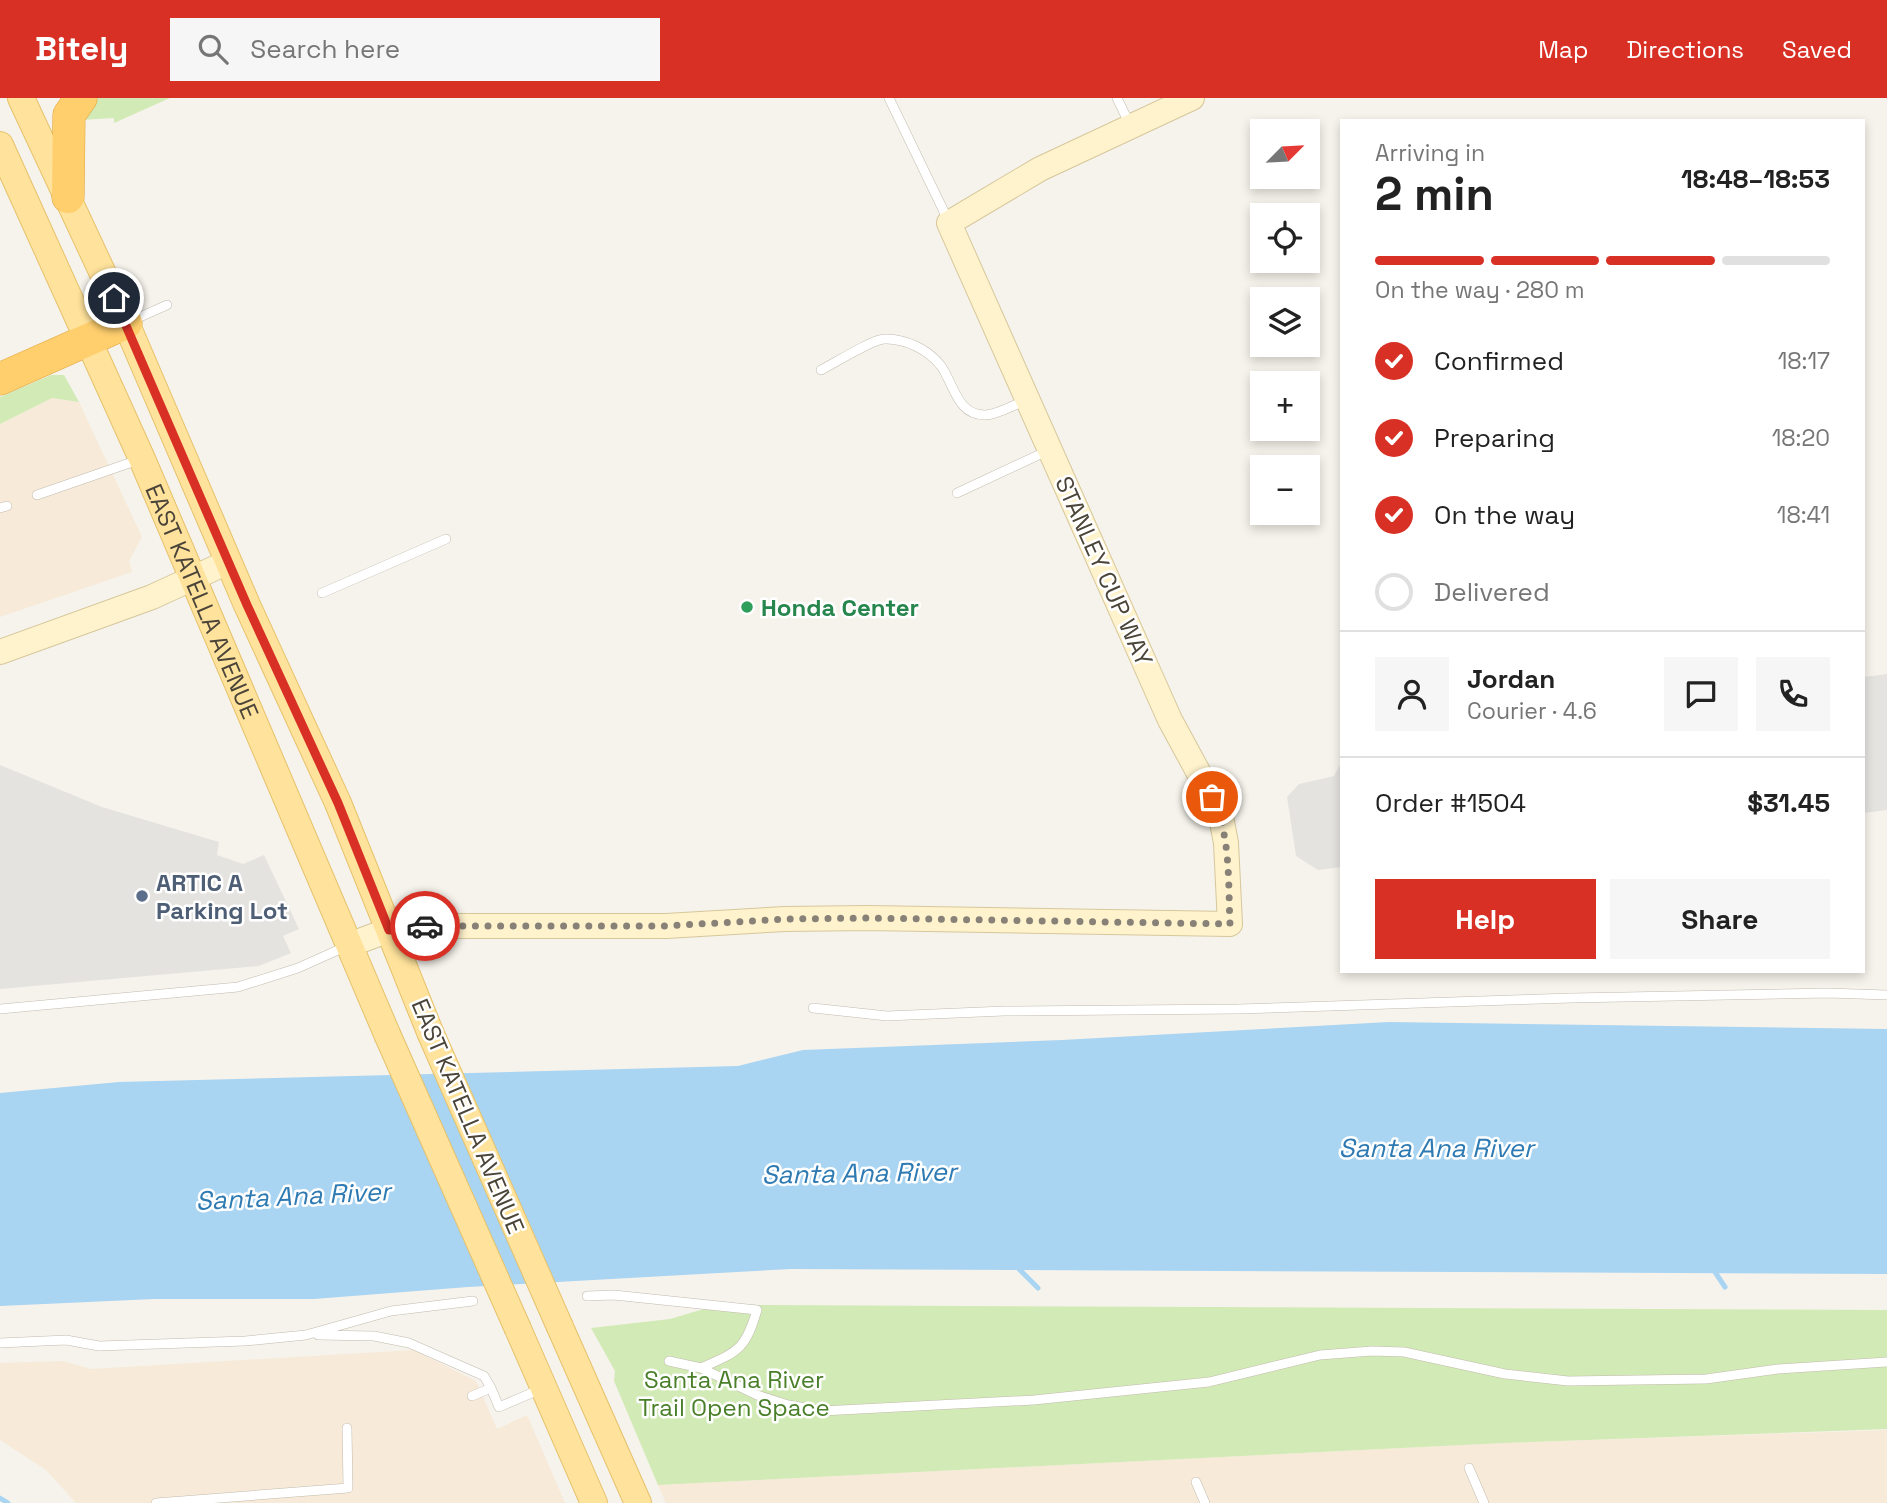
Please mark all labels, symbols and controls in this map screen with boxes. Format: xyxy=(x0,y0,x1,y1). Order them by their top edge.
search box xyxy=(170,18,660,81)
text: Bitely xyxy=(35,28,128,70)
icon: search xyxy=(194,30,232,68)
text: Search here xyxy=(250,32,400,66)
text: Map xyxy=(1538,34,1588,65)
text: Directions xyxy=(1626,34,1744,65)
text: Saved xyxy=(1782,34,1852,65)
north arrow xyxy=(1250,119,1320,189)
map controls xyxy=(1250,119,1320,525)
text: Arriving in xyxy=(1375,138,1485,168)
text: 18:48–18:53 xyxy=(1681,162,1830,196)
text: 2 min xyxy=(1375,165,1494,223)
button: locate xyxy=(1250,203,1320,273)
pin xyxy=(84,268,144,328)
text: On the way · 280 m xyxy=(1375,275,1585,305)
icon: home xyxy=(95,279,133,317)
button: layers xyxy=(1250,287,1320,357)
icon: check xyxy=(1375,342,1413,380)
text: Confirmed xyxy=(1434,344,1564,378)
text: 18:17 xyxy=(1778,346,1830,376)
button: + xyxy=(1250,371,1320,441)
icon: check xyxy=(1375,419,1413,457)
text: Preparing xyxy=(1434,421,1555,455)
text: 18:20 xyxy=(1772,423,1830,453)
button: − xyxy=(1250,455,1320,525)
street label: STANLEY CUP WAY xyxy=(1048,471,1160,671)
street label: EAST KATELLA AVENUE xyxy=(139,479,266,723)
icon: check xyxy=(1375,496,1413,534)
text: On the way xyxy=(1434,498,1575,532)
text: 18:41 xyxy=(1777,500,1830,530)
text: Delivered xyxy=(1434,575,1550,609)
place label: Honda Center xyxy=(761,592,919,623)
marker: Honda Center xyxy=(739,599,755,615)
button: person xyxy=(1375,657,1449,731)
button: chat xyxy=(1664,657,1738,731)
button: phone xyxy=(1756,657,1830,731)
text: Jordan xyxy=(1467,662,1555,696)
text: Courier · 4.6 xyxy=(1467,696,1597,726)
pin xyxy=(1182,767,1242,827)
icon: bag xyxy=(1193,778,1231,816)
text: Order #1504 xyxy=(1375,786,1526,820)
text: $31.45 xyxy=(1747,786,1830,820)
place label: ARTIC A Parking Lot xyxy=(156,867,288,926)
button: Help xyxy=(1375,879,1596,959)
button: Share xyxy=(1610,879,1830,959)
marker: ARTIC A Parking Lot xyxy=(134,888,150,904)
courier xyxy=(390,891,460,961)
icon: car xyxy=(406,907,444,945)
street label: EAST KATELLA AVENUE xyxy=(404,994,532,1238)
water label: Santa Ana River xyxy=(1338,1131,1537,1165)
water label: Santa Ana River xyxy=(761,1154,960,1192)
water label: Santa Ana River xyxy=(195,1174,394,1218)
park label: Santa Ana River Trail Open Space xyxy=(638,1364,830,1423)

